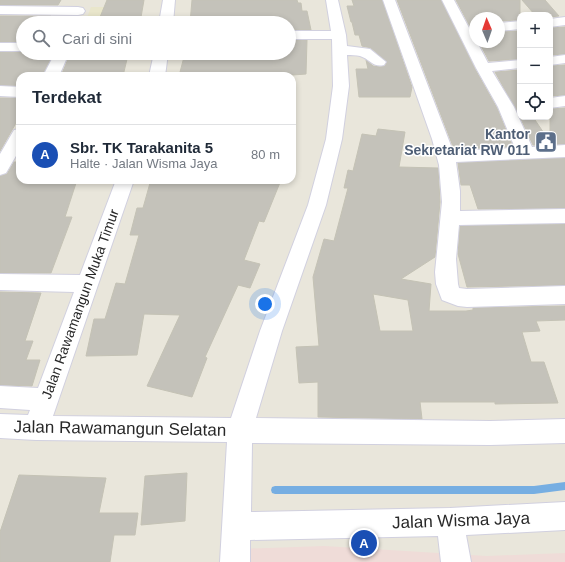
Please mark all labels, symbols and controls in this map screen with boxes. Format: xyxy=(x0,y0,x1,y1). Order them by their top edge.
north arrow xyxy=(469,12,505,48)
map controls xyxy=(517,12,553,120)
button: + xyxy=(517,12,553,48)
search box xyxy=(16,16,296,60)
icon: search xyxy=(30,27,52,49)
text: Cari di sini xyxy=(62,30,132,47)
button: − xyxy=(517,48,553,84)
button: locate xyxy=(517,84,553,120)
text: Terdekat xyxy=(32,88,102,107)
place label: Kantor Sekretariat RW 011 xyxy=(404,126,531,158)
public building icon: Kantor Sekretariat RW 011 xyxy=(533,129,559,155)
text: Sbr. TK Tarakanita 5 xyxy=(70,139,213,156)
text: A xyxy=(40,147,50,162)
text: 80 m xyxy=(251,147,280,162)
text: Halte · Jalan Wisma Jaya xyxy=(70,156,217,171)
street label: Jalan Rawamangun Muka Timur xyxy=(38,207,122,401)
your location xyxy=(255,294,275,314)
street label: Jalan Rawamangun Selatan xyxy=(14,417,226,440)
street label: Jalan Wisma Jaya xyxy=(392,509,531,532)
pin: A xyxy=(351,528,377,558)

